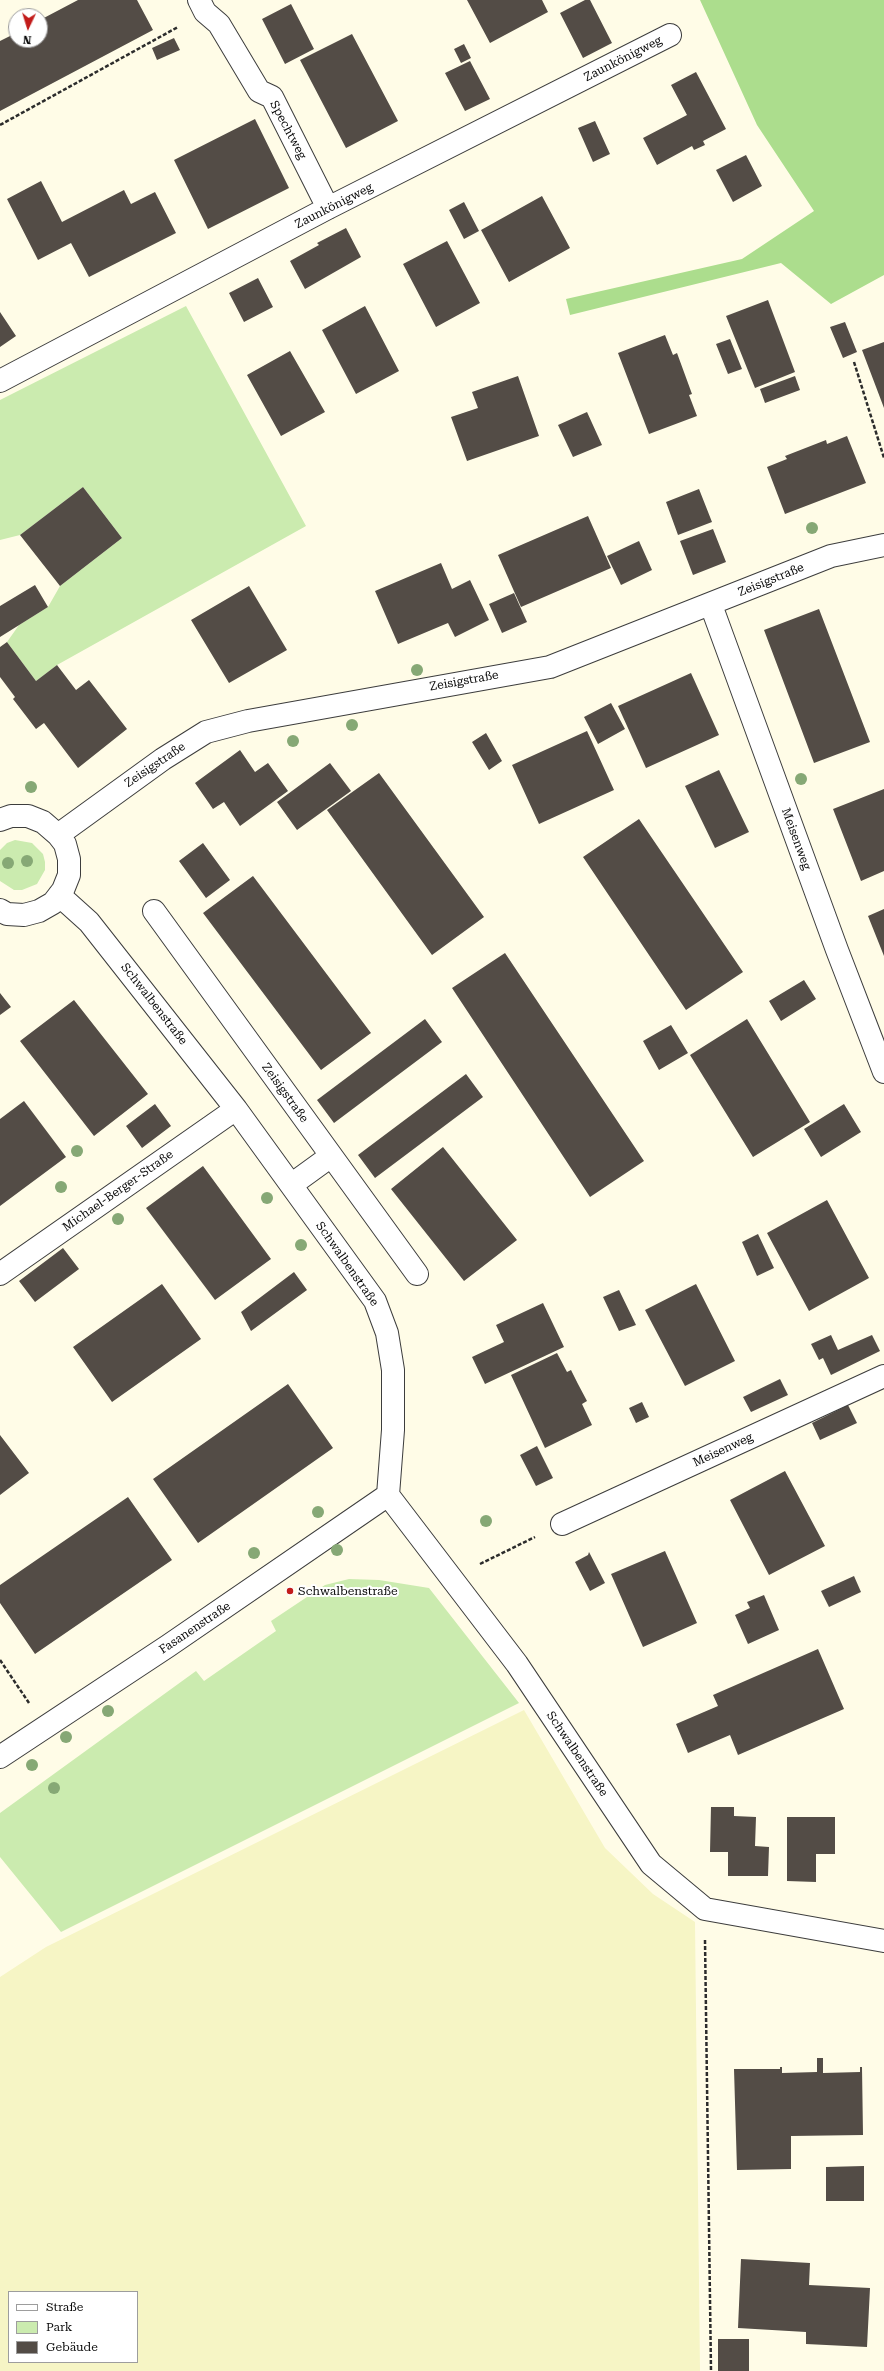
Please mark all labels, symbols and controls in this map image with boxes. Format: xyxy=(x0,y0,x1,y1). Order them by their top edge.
north arrow xyxy=(8,8,48,48)
text: N xyxy=(23,33,32,46)
street label: Zaunkönigweg xyxy=(582,33,664,85)
street label: Spechtweg xyxy=(267,98,309,162)
street label: Zaunkönigweg xyxy=(293,180,375,232)
street label: Zeisigstraße xyxy=(736,560,806,600)
street label: Zeisigstraße xyxy=(428,668,500,694)
street label: Zeisigstraße xyxy=(122,739,188,791)
street label: Meisenweg xyxy=(778,806,814,872)
street label: Schwalbenstraße xyxy=(118,960,190,1048)
street label: Zeisigstraße xyxy=(259,1060,311,1126)
street label: Michael-Berger-Straße xyxy=(60,1147,176,1235)
street label: Schwalbenstraße xyxy=(313,1219,381,1309)
street label: Meisenweg xyxy=(691,1430,755,1470)
place label: Schwalbenstraße xyxy=(298,1584,398,1598)
marker: Schwalbenstraße xyxy=(285,1586,295,1596)
street label: Fasanenstraße xyxy=(157,1599,233,1657)
street label: Schwalbenstraße xyxy=(543,1709,611,1799)
legend xyxy=(8,2291,138,2363)
text: Straße xyxy=(46,2300,83,2314)
text: Park xyxy=(46,2320,72,2334)
text: Gebäude xyxy=(46,2340,98,2354)

